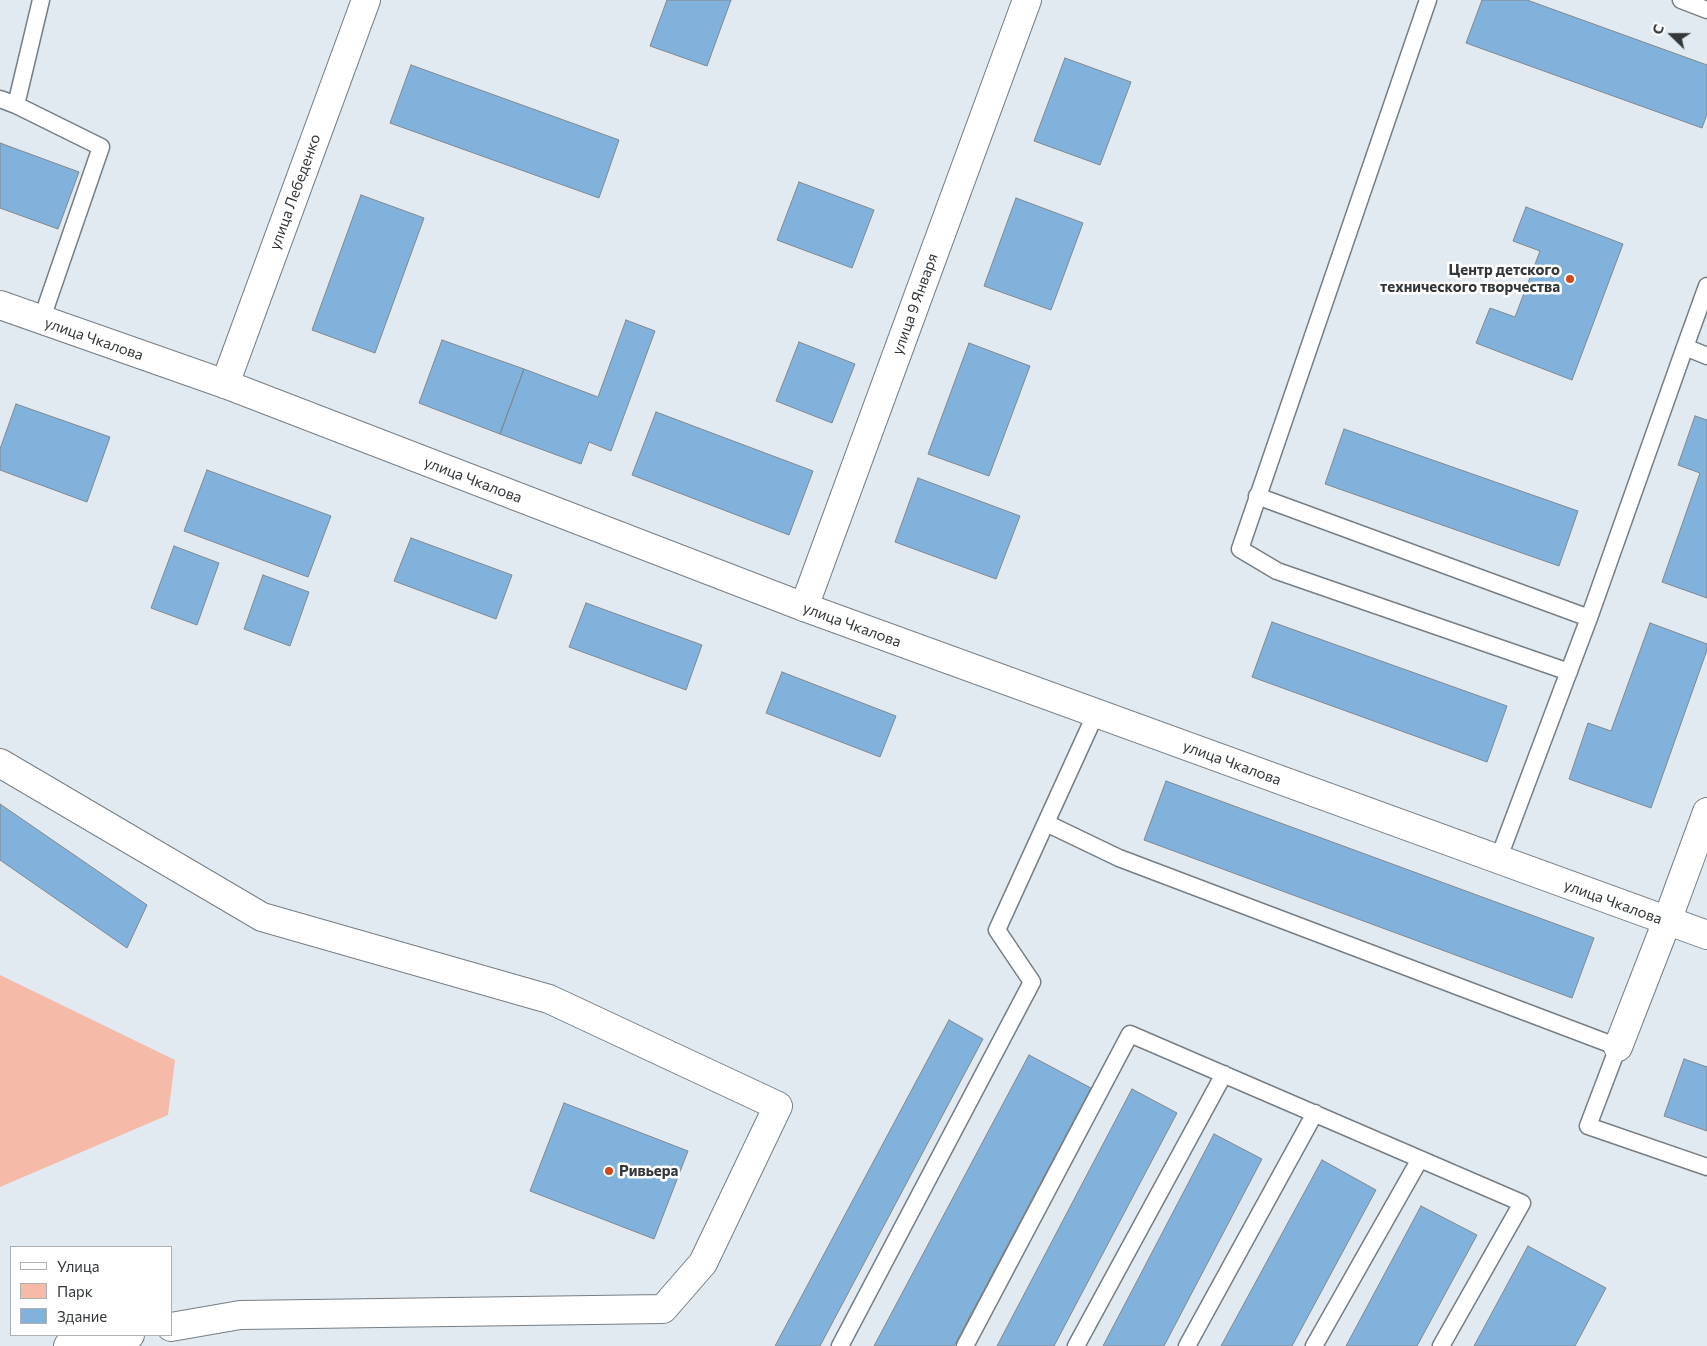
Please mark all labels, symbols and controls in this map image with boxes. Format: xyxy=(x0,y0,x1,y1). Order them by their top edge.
north arrow xyxy=(1647,10,1697,60)
text: С xyxy=(1648,22,1667,37)
street label: улица Лебеденко xyxy=(266,132,324,252)
street label: улица 9 Января xyxy=(888,251,942,357)
place label: Центр детского технического творчества xyxy=(1380,261,1560,296)
marker: Центр детского технического творчества xyxy=(1564,273,1576,285)
street label: улица Чкалова xyxy=(42,314,146,364)
street label: улица Чкалова xyxy=(422,453,524,507)
street label: улица Чкалова xyxy=(800,599,904,651)
street label: улица Чкалова xyxy=(1180,737,1284,789)
street label: улица Чкалова xyxy=(1561,876,1665,928)
place label: Ривьера xyxy=(619,1162,678,1180)
marker: Ривьера xyxy=(603,1165,615,1177)
legend xyxy=(10,1246,172,1336)
text: Улица xyxy=(57,1257,99,1275)
text: Парк xyxy=(57,1282,93,1300)
text: Здание xyxy=(57,1307,107,1325)

